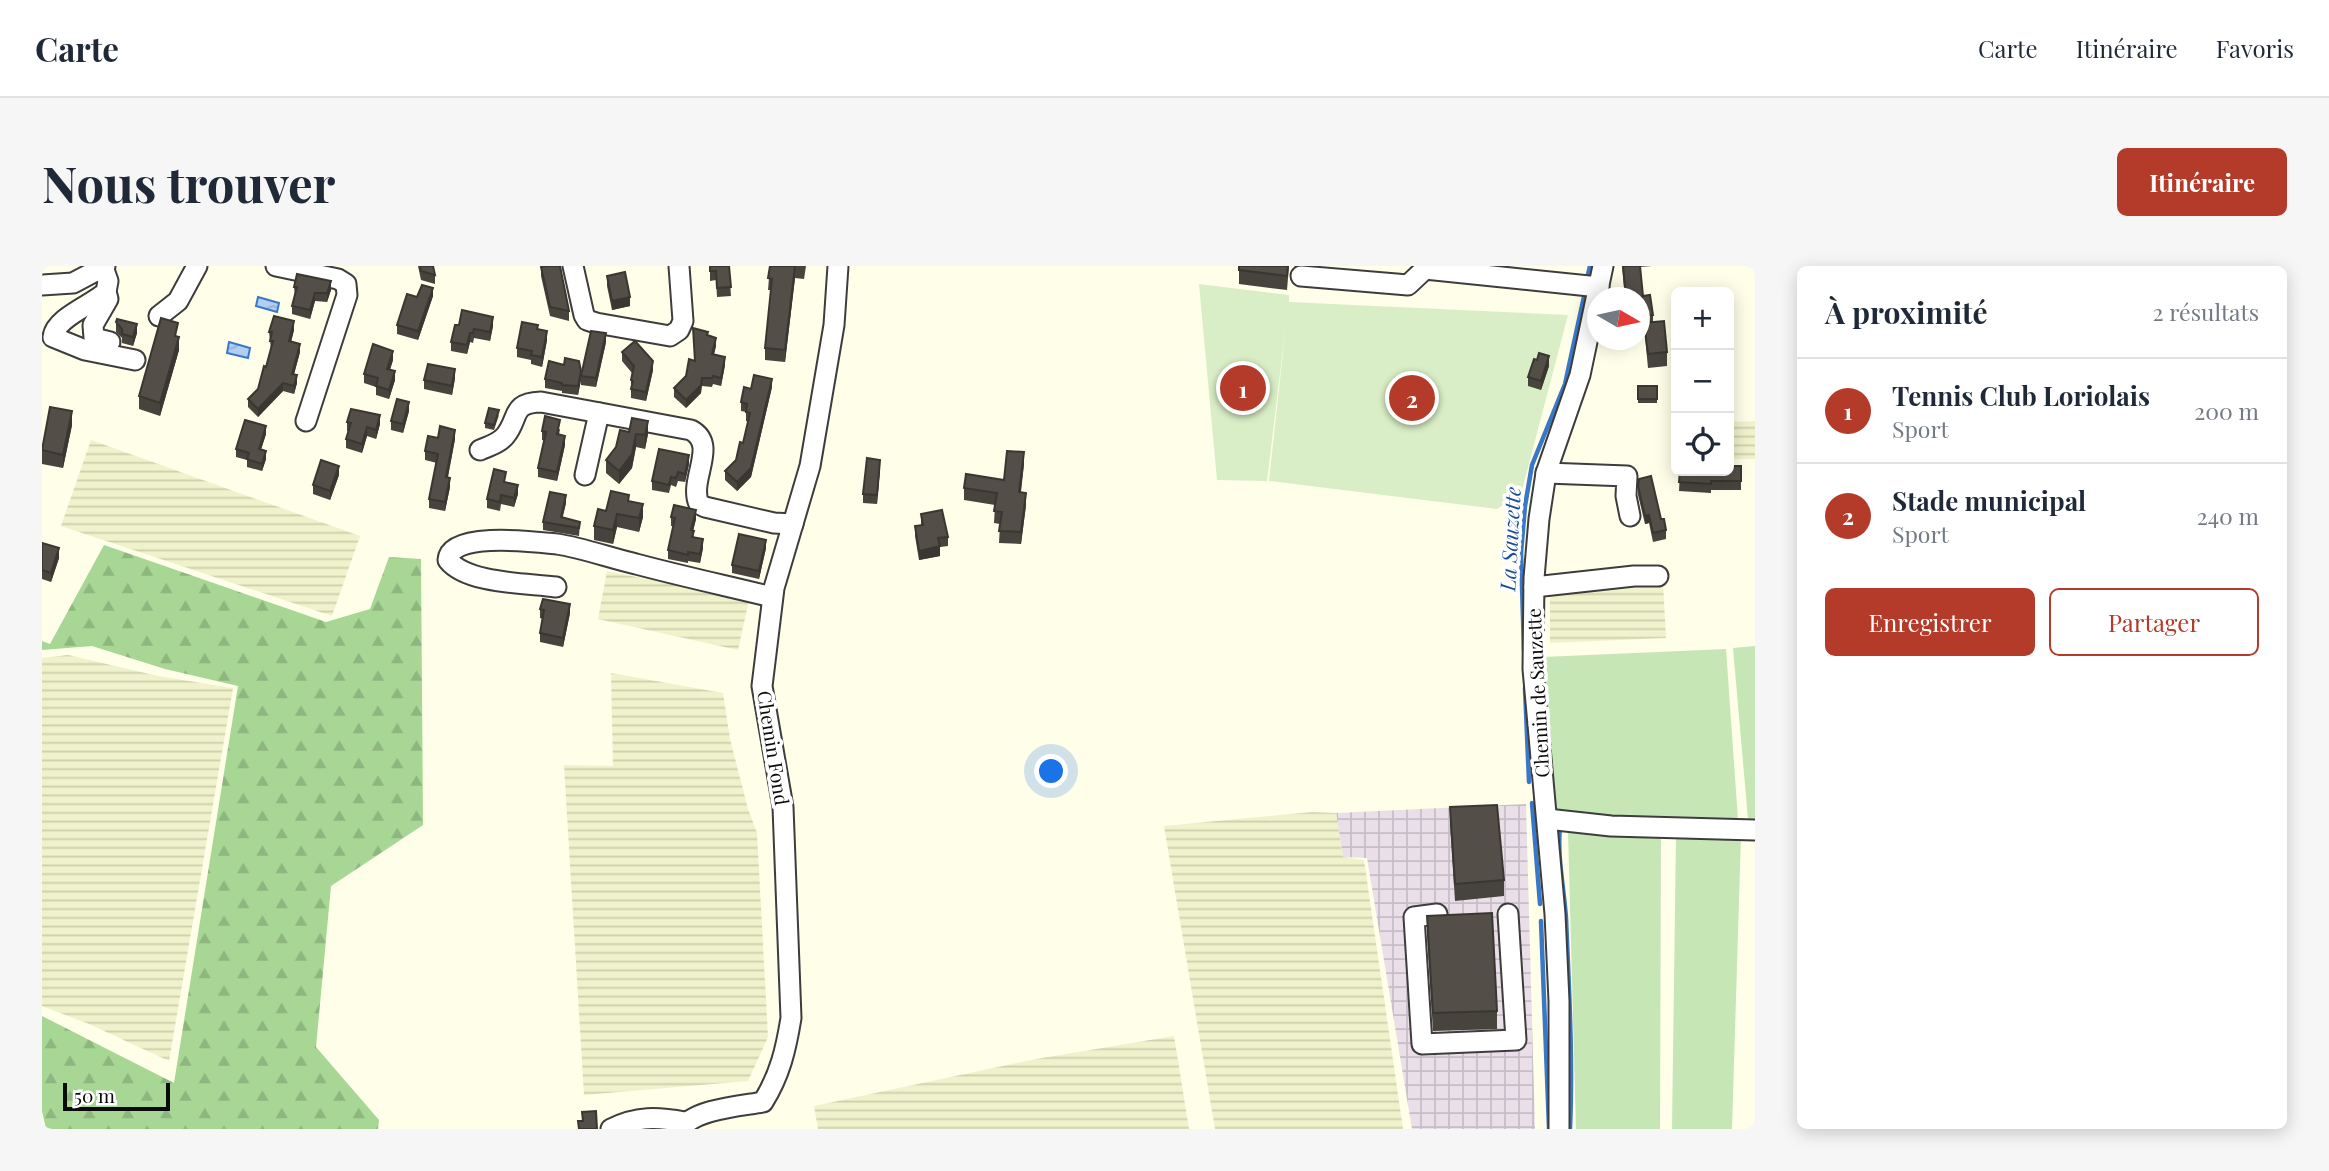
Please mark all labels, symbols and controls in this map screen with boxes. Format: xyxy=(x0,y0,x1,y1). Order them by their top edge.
text: Carte xyxy=(35,26,119,70)
text: Carte xyxy=(1978,32,2038,64)
text: Itinéraire xyxy=(2076,32,2178,64)
text: Favoris xyxy=(2216,32,2294,64)
button: Itinéraire xyxy=(2117,148,2287,216)
text: Nous trouver xyxy=(42,150,335,215)
north arrow xyxy=(1587,287,1650,350)
map controls xyxy=(1671,287,1734,476)
button: + xyxy=(1671,287,1734,350)
text: À proximité xyxy=(1825,292,1988,332)
text: 2 résultats xyxy=(2153,296,2259,327)
button: − xyxy=(1671,350,1734,413)
pin: 1 xyxy=(1220,362,1266,414)
pin: 2 xyxy=(1389,372,1435,424)
text: Tennis Club Loriolais xyxy=(1892,378,2150,413)
text: 1 xyxy=(1844,395,1852,426)
text: 200 m xyxy=(2194,395,2259,426)
button: locate xyxy=(1671,413,1734,476)
text: Sport xyxy=(1892,413,1949,444)
text: Stade municipal xyxy=(1892,483,2086,518)
water label: La Sauzette xyxy=(1492,486,1526,593)
text: 2 xyxy=(1842,500,1854,531)
text: 240 m xyxy=(2197,500,2259,531)
text: Sport xyxy=(1892,518,1949,549)
button: Enregistrer xyxy=(1825,588,2035,656)
button: Partager xyxy=(2049,588,2259,656)
street label: Chemin de Sauzette xyxy=(1520,608,1554,778)
street label: Chemin Fond xyxy=(752,689,796,807)
your location xyxy=(1034,754,1068,788)
scale bar xyxy=(63,1080,170,1112)
text: 50 m xyxy=(74,1082,115,1108)

